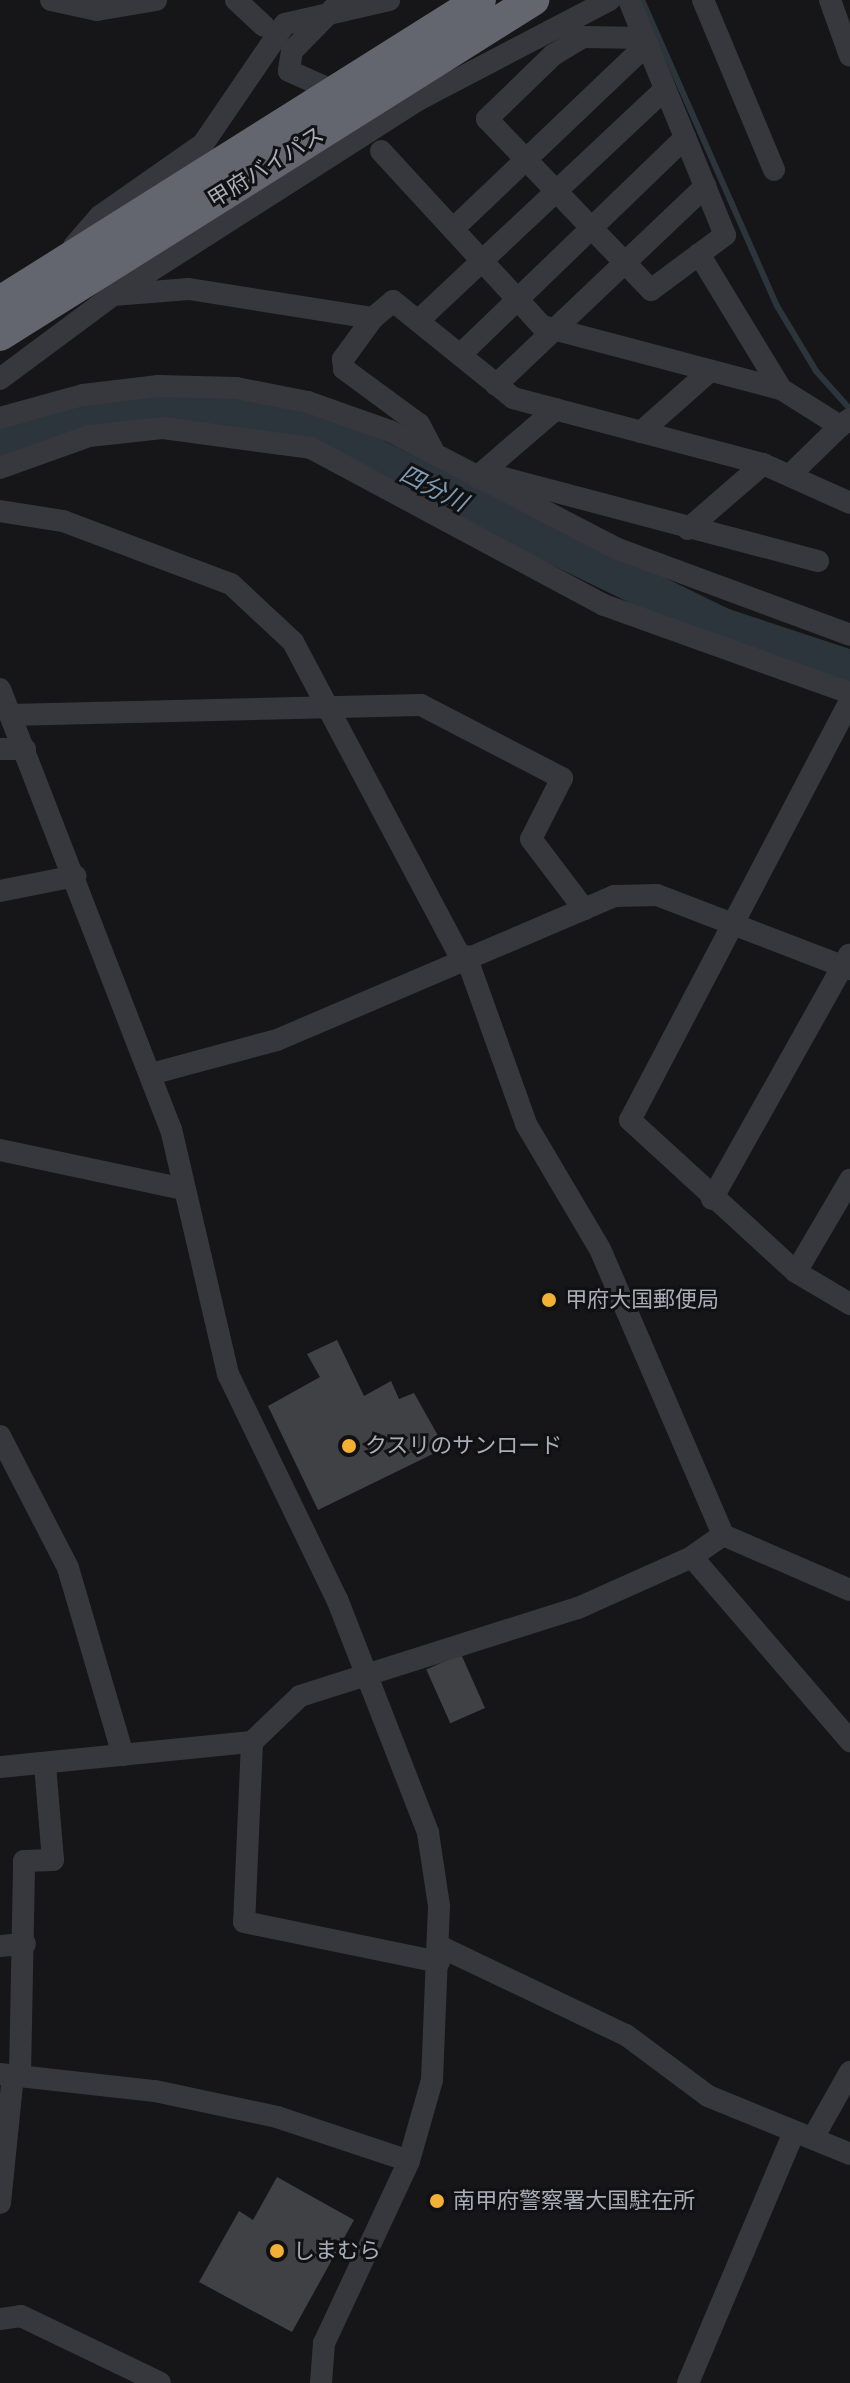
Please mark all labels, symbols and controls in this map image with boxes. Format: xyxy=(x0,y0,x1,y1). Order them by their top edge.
street label: 甲府バイパス xyxy=(203,121,329,213)
water label: 四分川 xyxy=(394,460,472,518)
place label: 甲府大国郵便局 xyxy=(565,1287,719,1313)
marker: 甲府大国郵便局 xyxy=(540,1291,558,1309)
place label: クスリのサンロード xyxy=(365,1433,563,1459)
marker: クスリのサンロード xyxy=(340,1437,358,1455)
place label: 南甲府警察署大国駐在所 xyxy=(453,2188,695,2214)
marker: 南甲府警察署大国駐在所 xyxy=(428,2192,446,2210)
place label: しまむら xyxy=(293,2238,381,2264)
marker: しまむら xyxy=(268,2242,286,2260)

